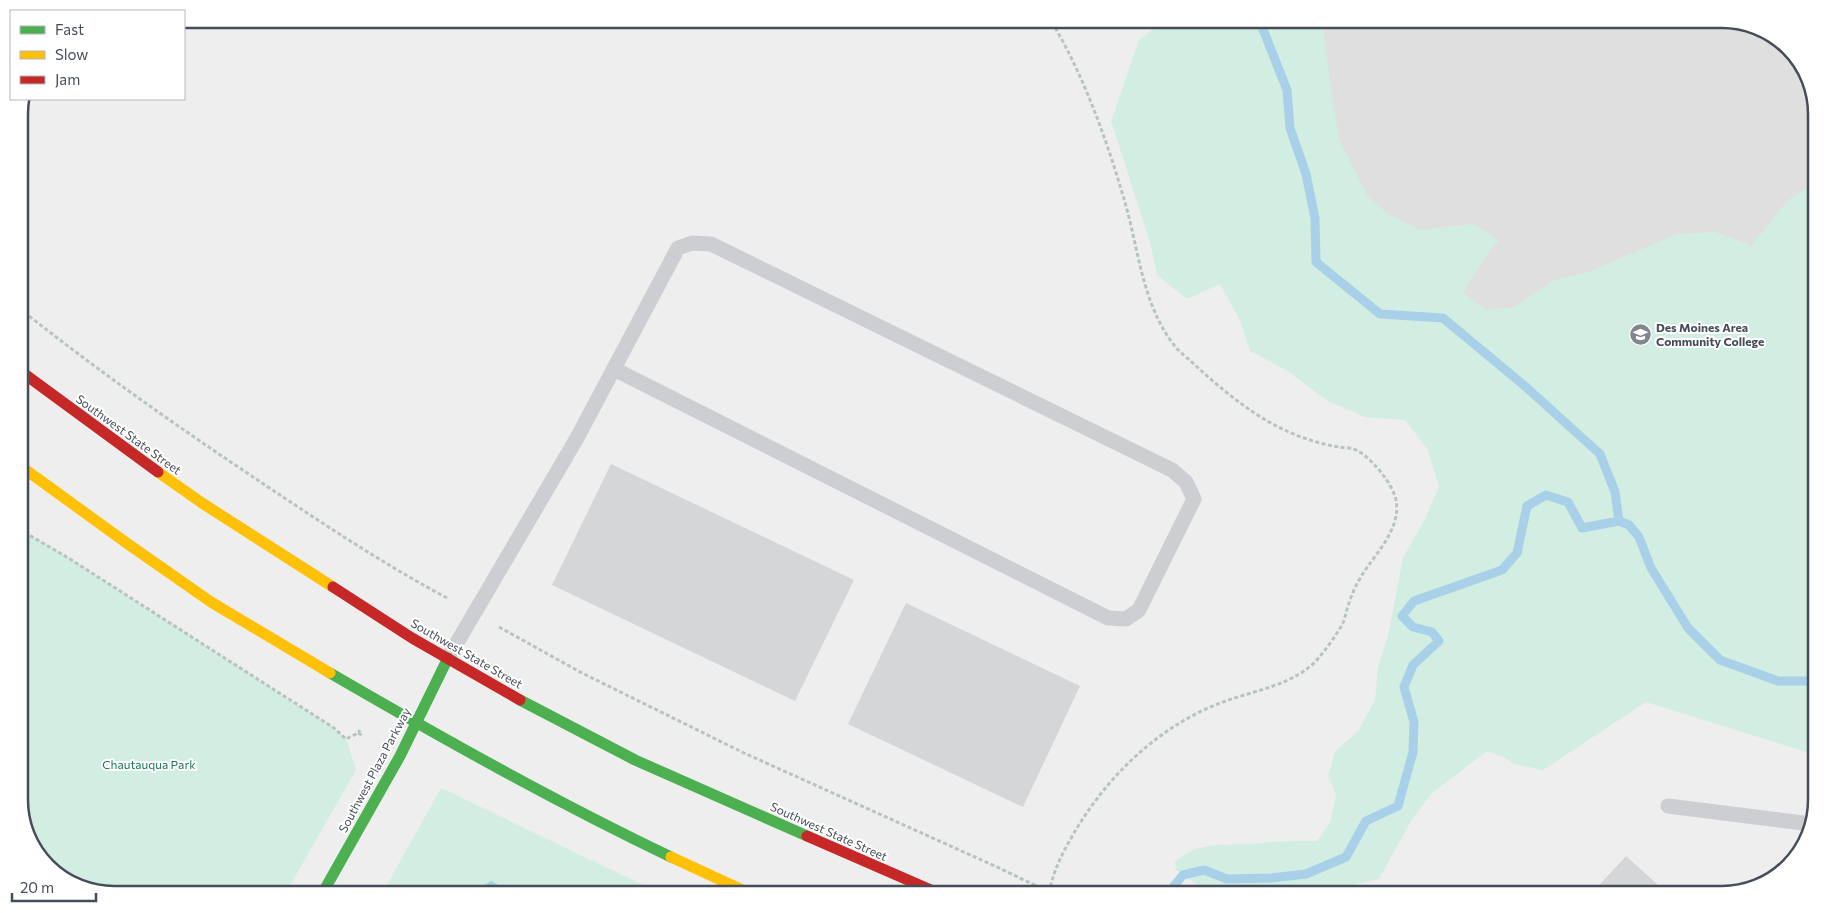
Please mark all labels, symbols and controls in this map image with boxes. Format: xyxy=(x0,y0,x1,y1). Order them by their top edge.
legend xyxy=(10,10,185,100)
text: Fast xyxy=(55,20,84,38)
text: Slow xyxy=(55,45,88,63)
text: Jam xyxy=(55,70,80,88)
place label: Des Moines Area Community College xyxy=(1656,320,1764,348)
school or university icon: Des Moines Area Community College xyxy=(1628,322,1652,346)
street label: Southwest State Street xyxy=(74,391,184,477)
street label: Southwest State Street xyxy=(409,615,525,691)
street label: Southwest Plaza Parkway xyxy=(335,705,413,835)
park label: Chautauqua Park xyxy=(102,757,196,771)
street label: Southwest State Street xyxy=(768,799,890,863)
scale bar xyxy=(12,870,96,902)
text: 20 m xyxy=(20,878,54,896)

